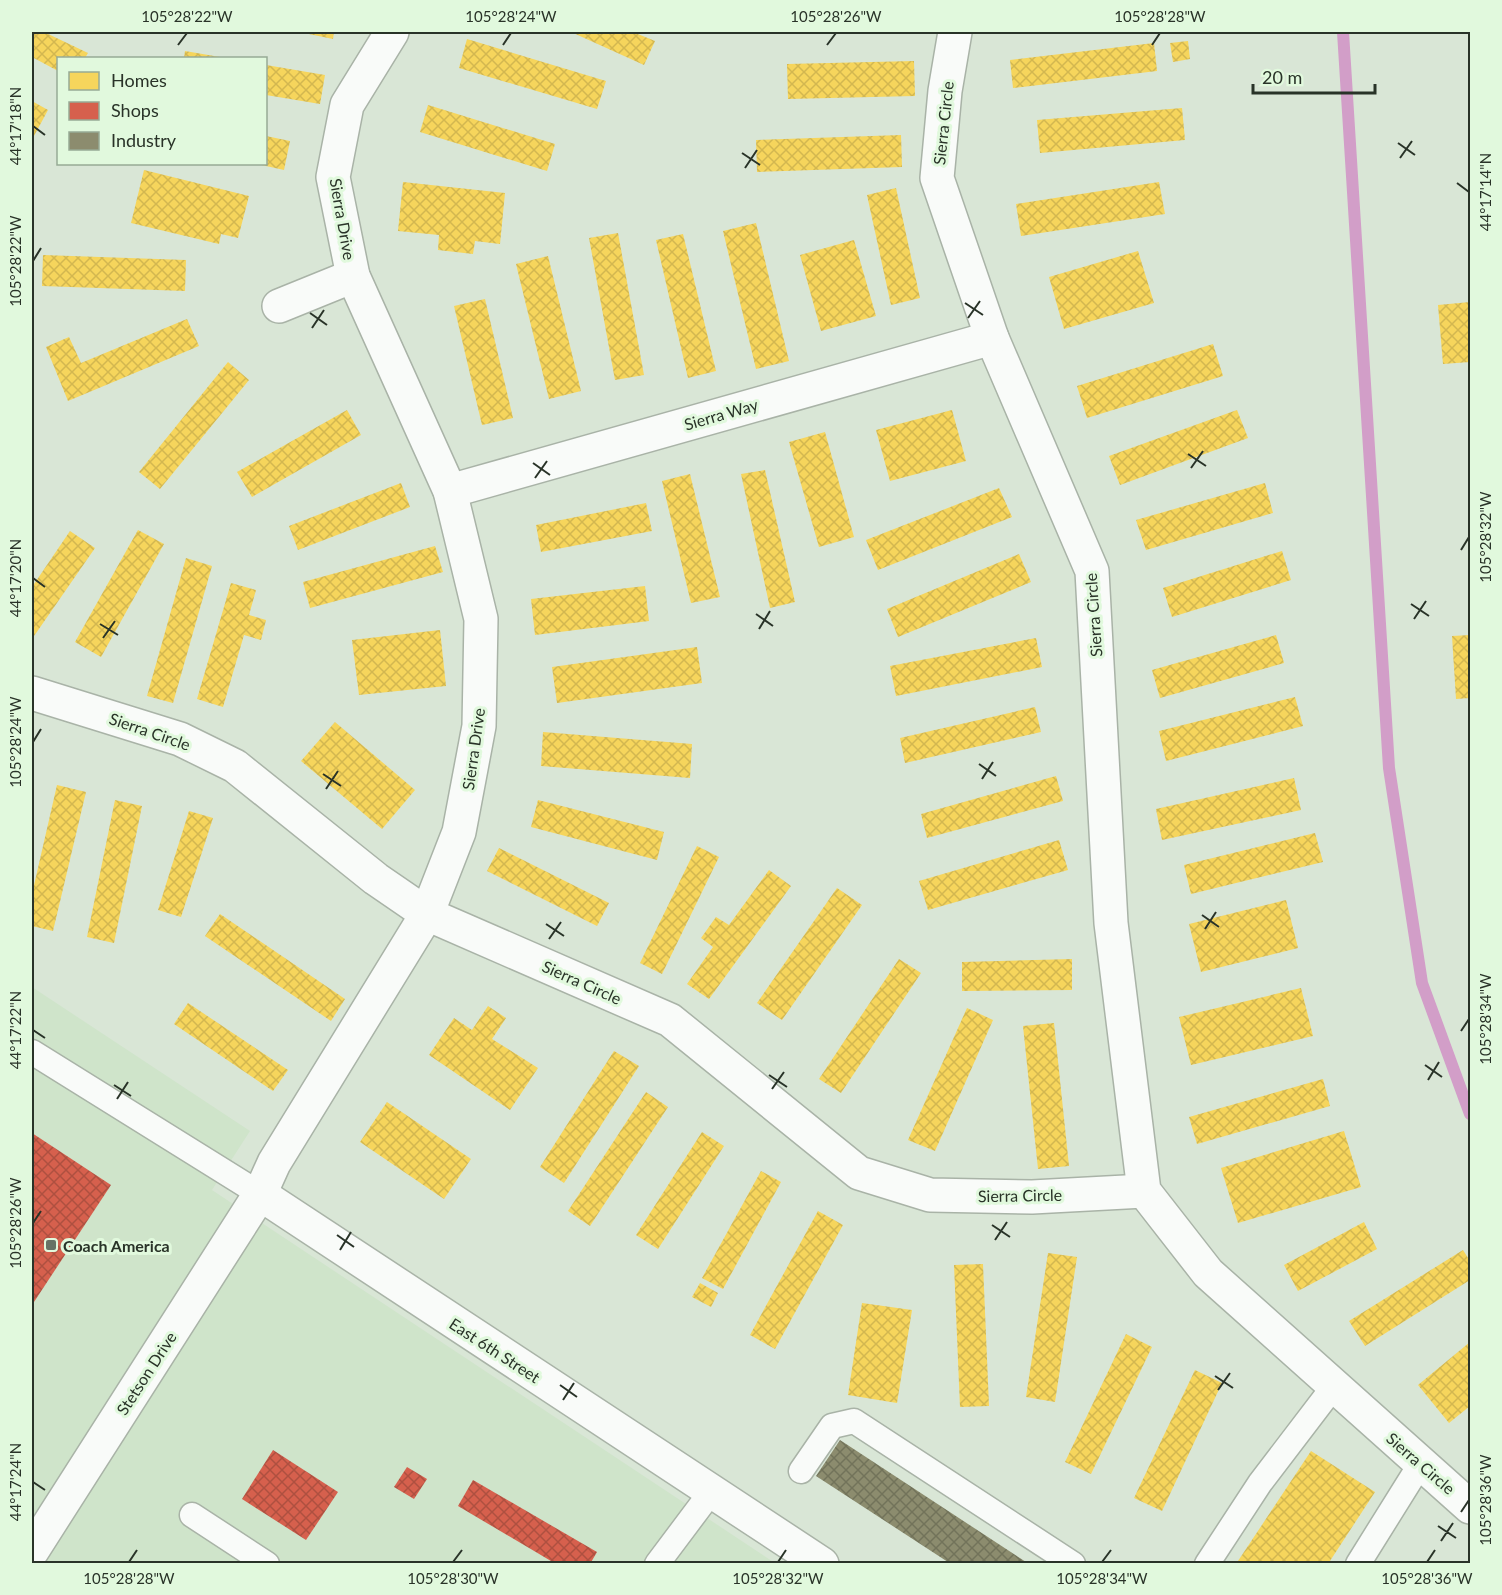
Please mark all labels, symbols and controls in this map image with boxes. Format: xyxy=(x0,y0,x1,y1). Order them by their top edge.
text: 105°28'22"W xyxy=(141,7,233,25)
text: 105°28'24"W xyxy=(465,7,557,25)
text: 105°28'26"W xyxy=(790,7,882,25)
text: 105°28'28"W xyxy=(1114,7,1206,25)
legend xyxy=(57,57,267,165)
scale bar xyxy=(1253,57,1374,95)
text: 20 m xyxy=(1262,66,1302,88)
text: Homes xyxy=(111,69,167,91)
street label: Sierra Circle xyxy=(929,80,957,166)
text: 44°17'18"N xyxy=(6,87,24,165)
text: Shops xyxy=(111,99,159,121)
text: Industry xyxy=(111,129,177,151)
text: 44°17'14"N xyxy=(1476,153,1494,231)
street label: Sierra Drive xyxy=(326,177,360,261)
text: 105°28'22"W xyxy=(6,215,24,307)
street label: Sierra Way xyxy=(682,394,761,434)
text: 105°28'32"W xyxy=(1476,491,1494,583)
text: 44°17'20"N xyxy=(6,539,24,617)
street label: Sierra Circle xyxy=(1081,572,1105,658)
text: 105°28'24"W xyxy=(6,696,24,788)
street label: Sierra Drive xyxy=(458,707,488,791)
street label: Sierra Circle xyxy=(107,708,193,754)
street label: Sierra Circle xyxy=(540,956,624,1008)
text: 105°28'34"W xyxy=(1476,973,1494,1065)
text: 44°17'22"N xyxy=(6,991,24,1069)
text: 105°28'26"W xyxy=(6,1177,24,1269)
street label: Sierra Circle xyxy=(978,1185,1062,1205)
place label: Coach America xyxy=(63,1236,170,1255)
marker: Coach America xyxy=(44,1238,58,1252)
street label: East 6th Street xyxy=(446,1314,544,1386)
street label: Stetson Drive xyxy=(112,1328,180,1418)
street label: Sierra Circle xyxy=(1383,1428,1459,1498)
text: 44°17'24"N xyxy=(6,1443,24,1521)
text: 105°28'36"W xyxy=(1476,1454,1494,1546)
text: 105°28'28"W xyxy=(83,1569,175,1587)
text: 105°28'30"W xyxy=(407,1569,499,1587)
text: 105°28'32"W xyxy=(732,1569,824,1587)
text: 105°28'34"W xyxy=(1056,1569,1148,1587)
text: 105°28'36"W xyxy=(1381,1569,1473,1587)

